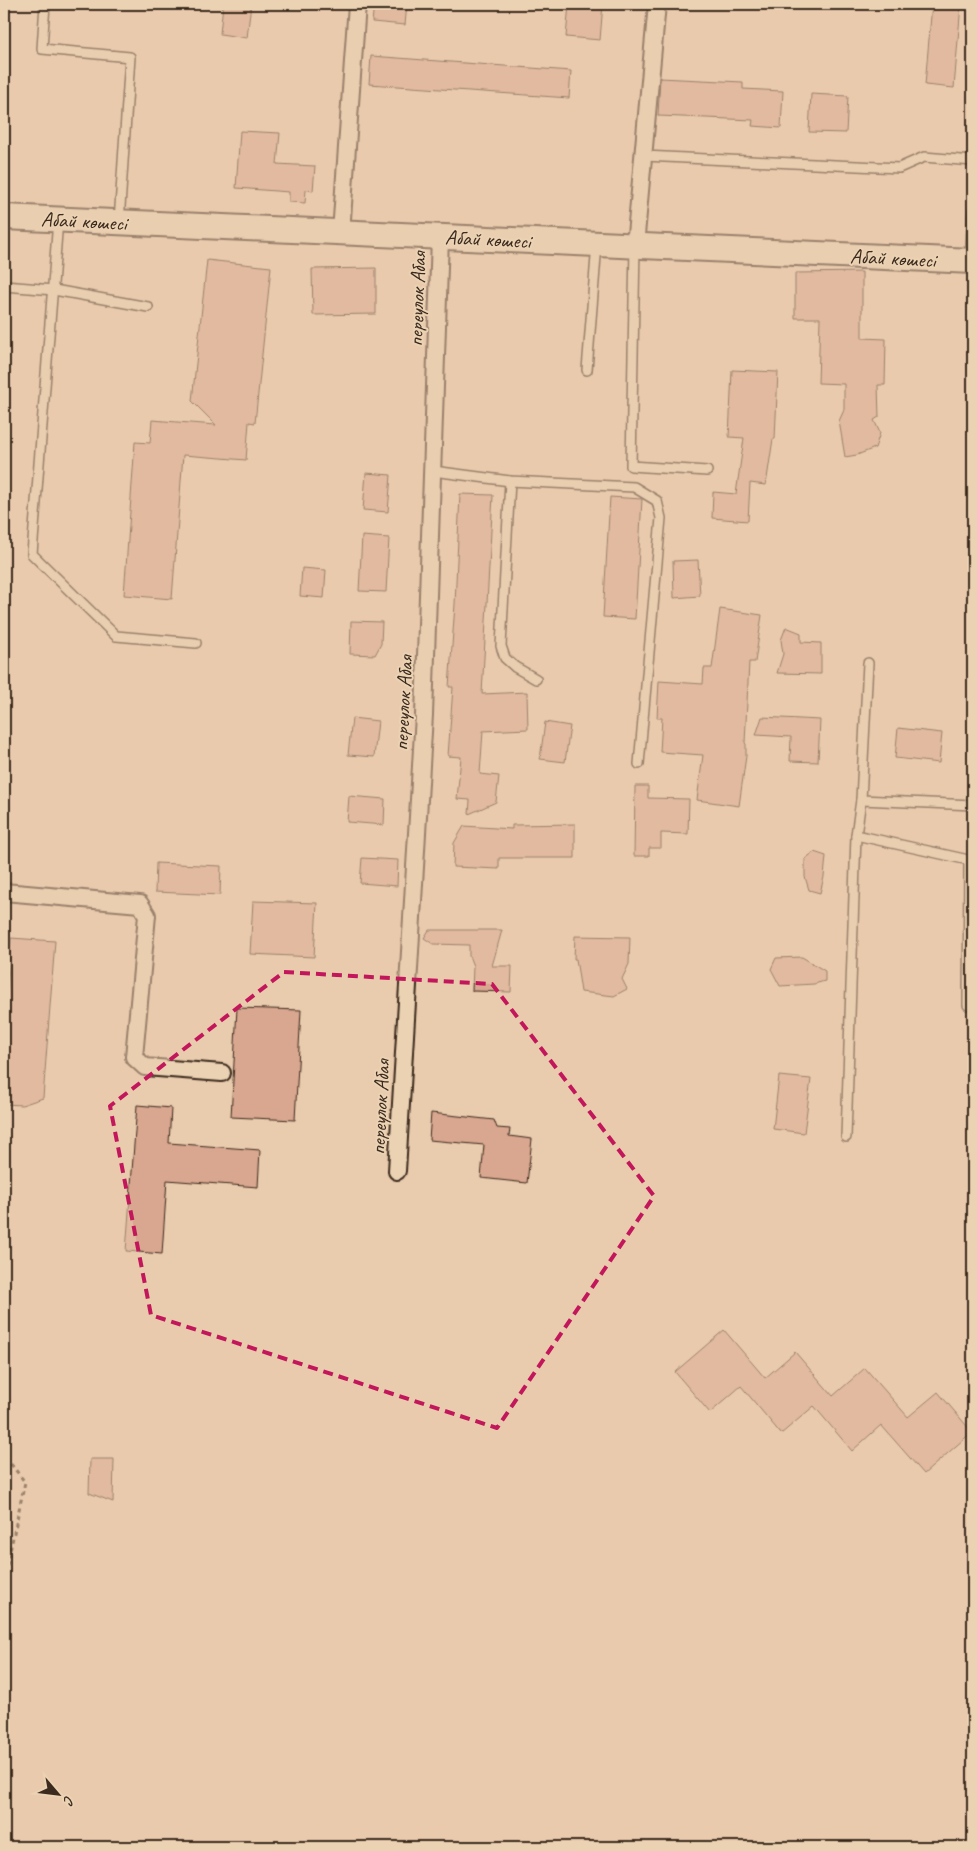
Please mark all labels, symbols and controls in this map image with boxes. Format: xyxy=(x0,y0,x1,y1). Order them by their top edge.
street label: Абай көшесі xyxy=(41,206,131,236)
street label: Абай көшесі xyxy=(445,224,535,254)
street label: Абай көшесі xyxy=(850,243,940,273)
street label: переулок Абая xyxy=(402,249,432,347)
street label: переулок Абая xyxy=(388,653,419,751)
street label: переулок Абая xyxy=(365,1057,396,1155)
north arrow xyxy=(32,1768,82,1818)
text: С xyxy=(59,1793,78,1809)

